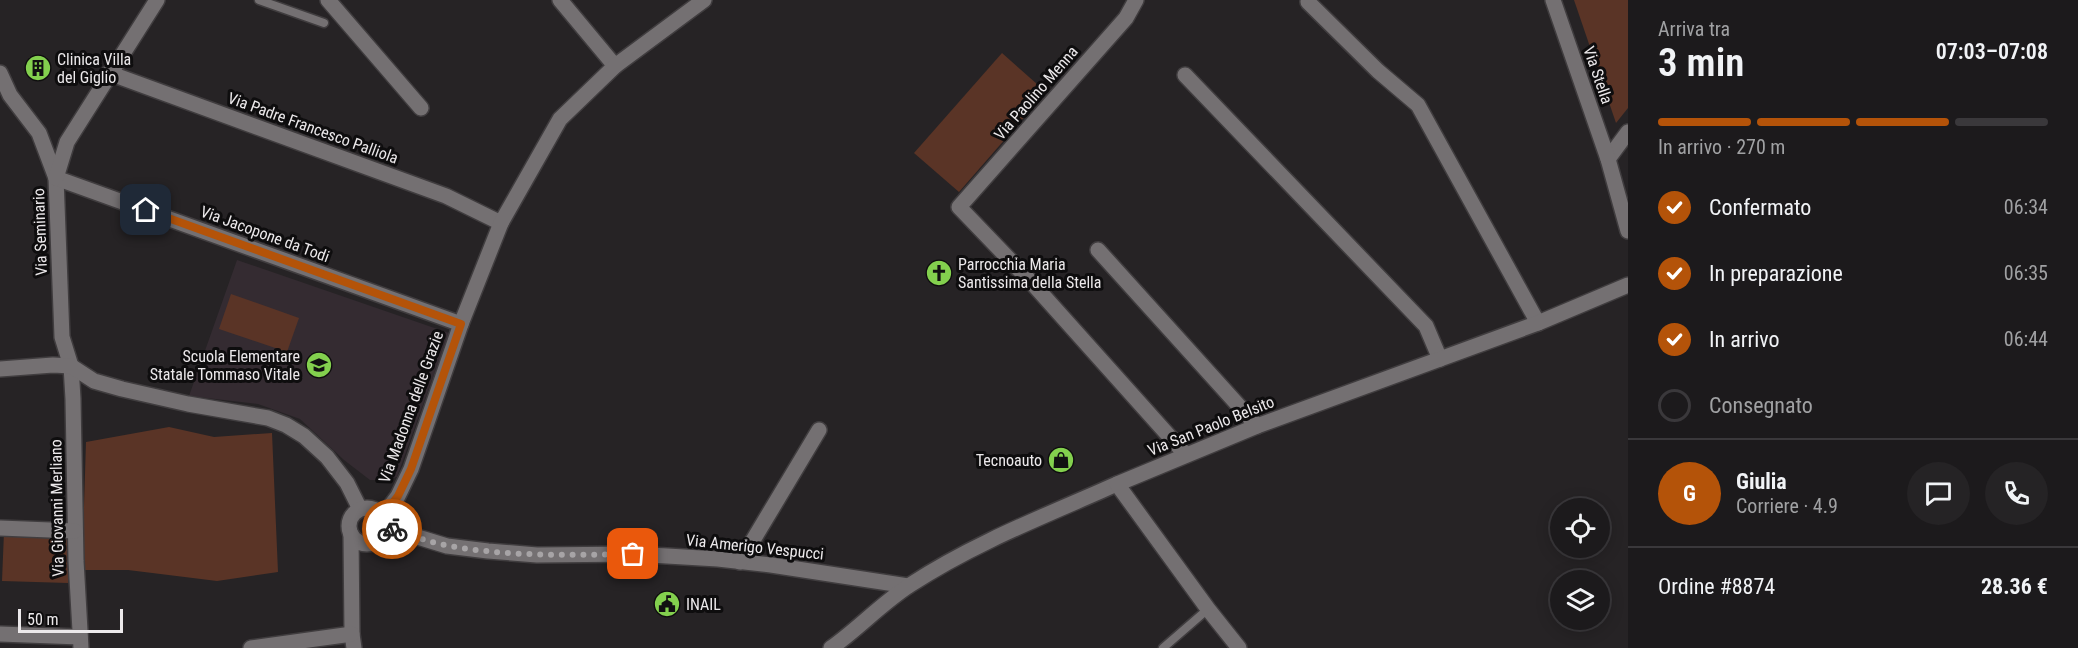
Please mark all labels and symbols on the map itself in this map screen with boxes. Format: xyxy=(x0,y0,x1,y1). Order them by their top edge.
street label: Via Paolino Menna xyxy=(990,42,1082,144)
street label: Via Stella xyxy=(1579,44,1617,106)
place label: Clinica Villa del Giglio xyxy=(57,50,131,87)
building icon: Clinica Villa del Giglio xyxy=(23,53,53,83)
street label: Via Padre Francesco Palliola xyxy=(225,88,401,168)
pin xyxy=(120,184,171,235)
street label: Via Seminario xyxy=(29,188,51,276)
street label: Via Jacopone da Todi xyxy=(198,202,332,266)
place label: Parrocchia Maria Santissima della Stella xyxy=(958,255,1101,292)
church icon: Parrocchia Maria Santissima della Stella xyxy=(924,258,954,288)
street label: Via Madonna delle Grazie xyxy=(375,328,447,486)
place label: Scuola Elementare Statale Tommaso Vitale xyxy=(150,347,300,384)
school or university icon: Scuola Elementare Statale Tommaso Vitale xyxy=(304,350,334,380)
street label: Via San Paolo Belsito xyxy=(1145,392,1277,460)
street label: Via Giovanni Merliano xyxy=(46,439,68,577)
shop icon: Tecnoauto xyxy=(1046,445,1076,475)
place label: Tecnoauto xyxy=(976,451,1042,470)
courier xyxy=(362,499,422,559)
pin xyxy=(607,528,658,579)
street label: Via Amerigo Vespucci xyxy=(685,530,825,564)
public building icon: INAIL xyxy=(652,589,682,619)
place label: INAIL xyxy=(686,595,721,614)
scale bar xyxy=(18,606,123,634)

